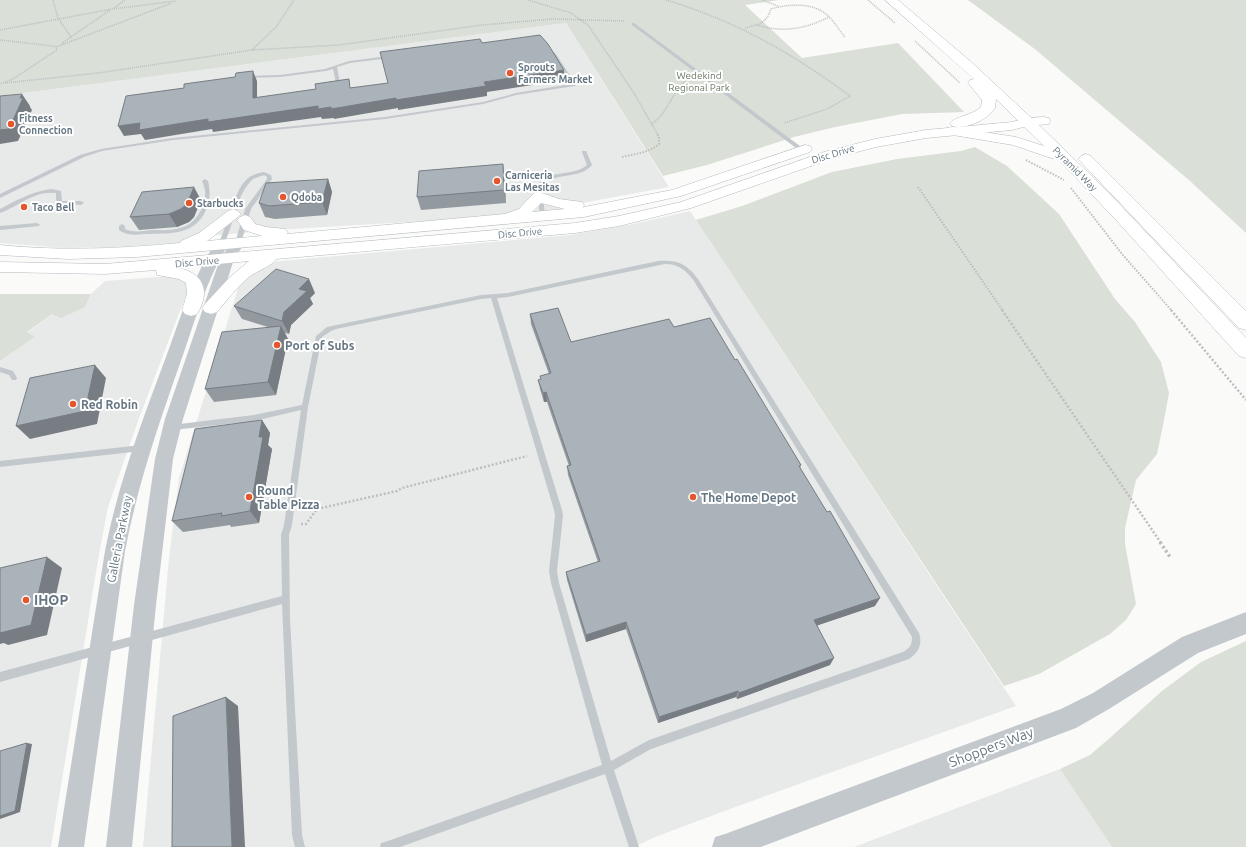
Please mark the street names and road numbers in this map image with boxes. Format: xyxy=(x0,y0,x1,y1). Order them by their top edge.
street label: Disc Drive xyxy=(810,142,856,166)
street label: Pyramid Way xyxy=(1051,145,1100,194)
street label: Disc Drive xyxy=(497,226,543,240)
street label: Disc Drive xyxy=(174,255,220,269)
street label: Galleria Parkway xyxy=(104,494,134,584)
street label: Shoppers Way xyxy=(947,724,1036,770)

